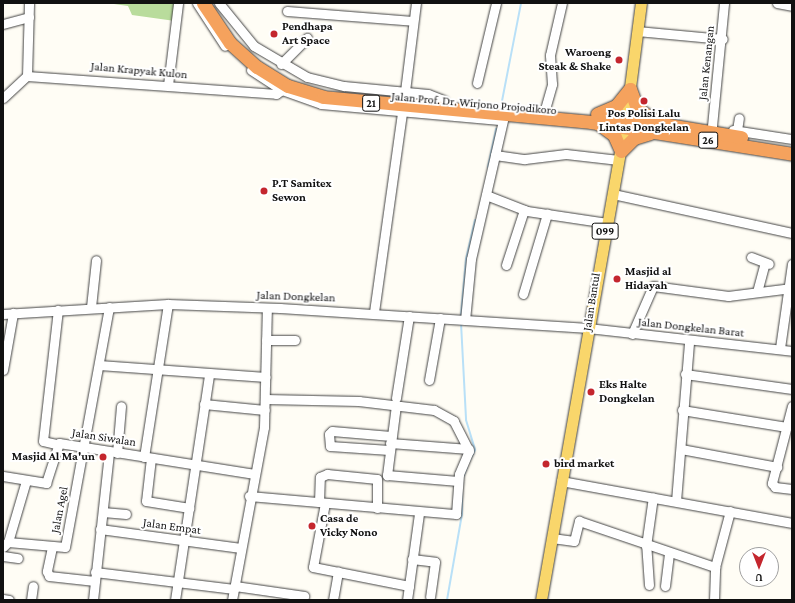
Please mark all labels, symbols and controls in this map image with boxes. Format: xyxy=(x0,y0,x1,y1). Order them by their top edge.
place label: Pendhapa Art Space xyxy=(282,20,333,48)
street label: Jalan Kenangan xyxy=(696,25,718,101)
marker: Pendhapa Art Space xyxy=(269,29,279,39)
place label: Waroeng Steak & Shake xyxy=(538,46,611,74)
marker: Waroeng Steak & Shake xyxy=(614,55,624,65)
street label: Jalan Krapyak Kulon xyxy=(90,60,188,82)
street label: Jalan Prof. Dr. Wirjono Projodikoro xyxy=(391,90,557,118)
road number: 21 xyxy=(362,94,380,112)
marker: Pos Polisi Lalu Lintas Dongkelan xyxy=(639,96,649,106)
place label: Pos Polisi Lalu Lintas Dongkelan xyxy=(599,107,689,135)
road number: 26 xyxy=(698,131,718,149)
place label: P.T Samitex Sewon xyxy=(272,177,332,205)
marker: P.T Samitex Sewon xyxy=(259,186,269,196)
road number: 099 xyxy=(591,222,619,240)
place label: Masjid al Hidayah xyxy=(625,265,671,293)
street label: Jalan Bantul xyxy=(580,272,604,332)
marker: Masjid al Hidayah xyxy=(612,274,622,284)
street label: Jalan Dongkelan xyxy=(256,288,336,306)
street label: Jalan Dongkelan Barat xyxy=(637,315,745,341)
place label: Eks Halte Dongkelan xyxy=(599,378,655,406)
marker: Eks Halte Dongkelan xyxy=(586,387,596,397)
street label: Jalan Siwalan xyxy=(71,426,137,450)
place label: Masjid Al Ma'un xyxy=(12,450,95,464)
marker: Masjid Al Ma'un xyxy=(98,452,108,462)
place label: bird market xyxy=(554,457,614,471)
marker: bird market xyxy=(541,459,551,469)
street label: Jalan Agel xyxy=(48,485,72,535)
place label: Casa de Vicky Nono xyxy=(320,512,378,540)
street label: Jalan Empat xyxy=(142,516,202,538)
marker: Casa de Vicky Nono xyxy=(307,521,317,531)
north arrow xyxy=(739,547,779,587)
text: U xyxy=(755,572,763,584)

